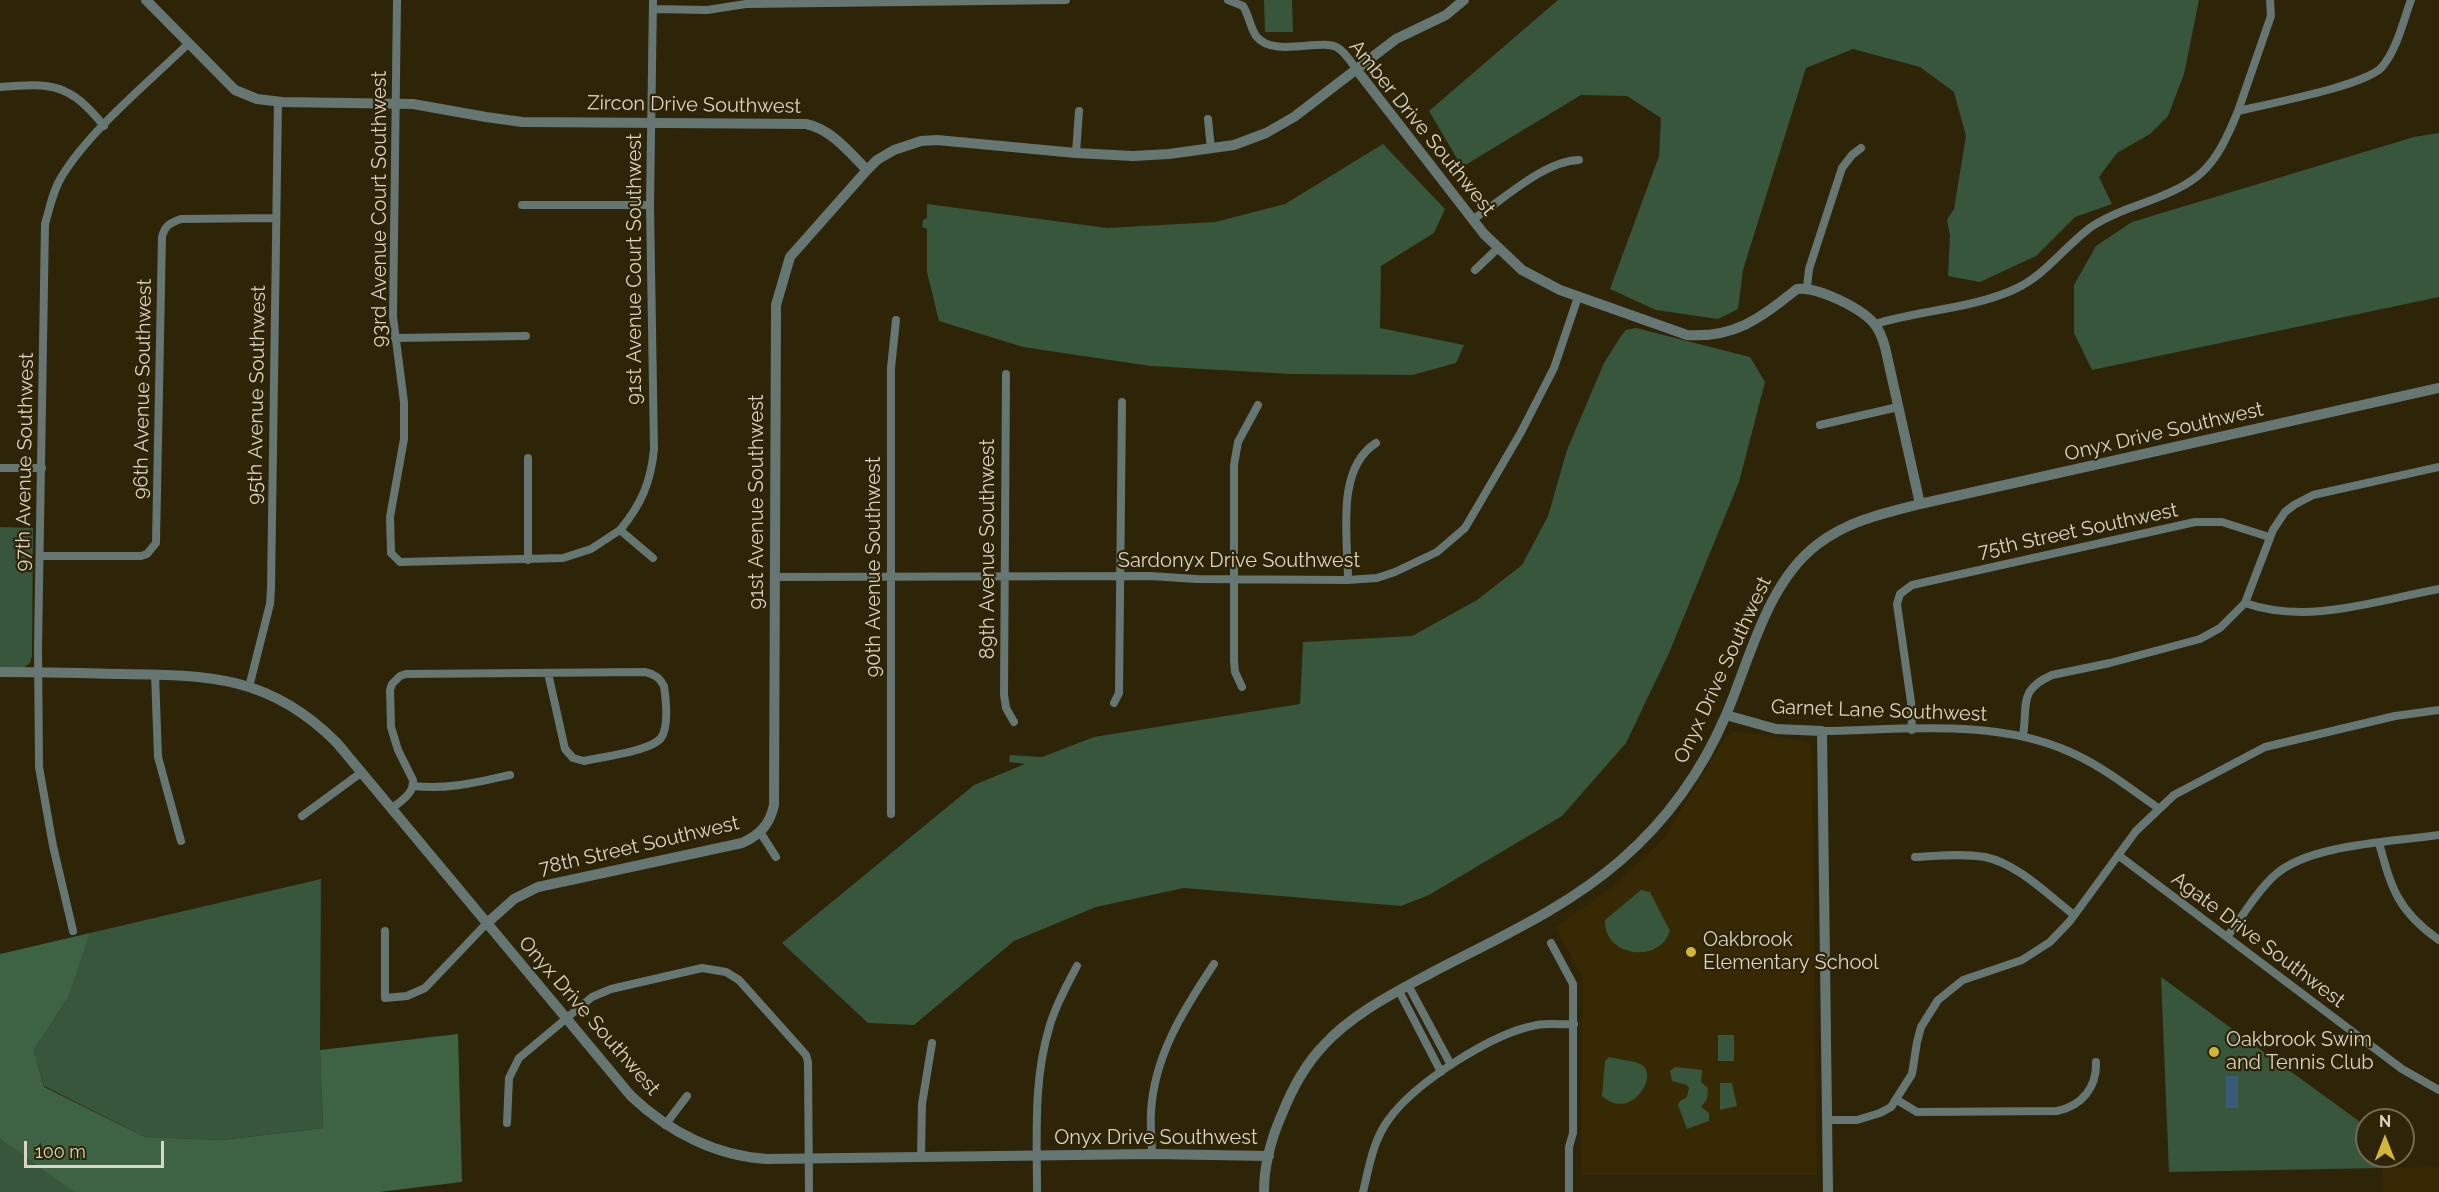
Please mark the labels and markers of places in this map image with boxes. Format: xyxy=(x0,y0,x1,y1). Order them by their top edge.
place label: Oakbrook Elementary School xyxy=(1703,928,1879,975)
marker: Oakbrook Elementary School xyxy=(1684,945,1698,959)
place label: Oakbrook Swim and Tennis Club xyxy=(2226,1028,2374,1075)
marker: Oakbrook Swim and Tennis Club xyxy=(2207,1045,2221,1059)

